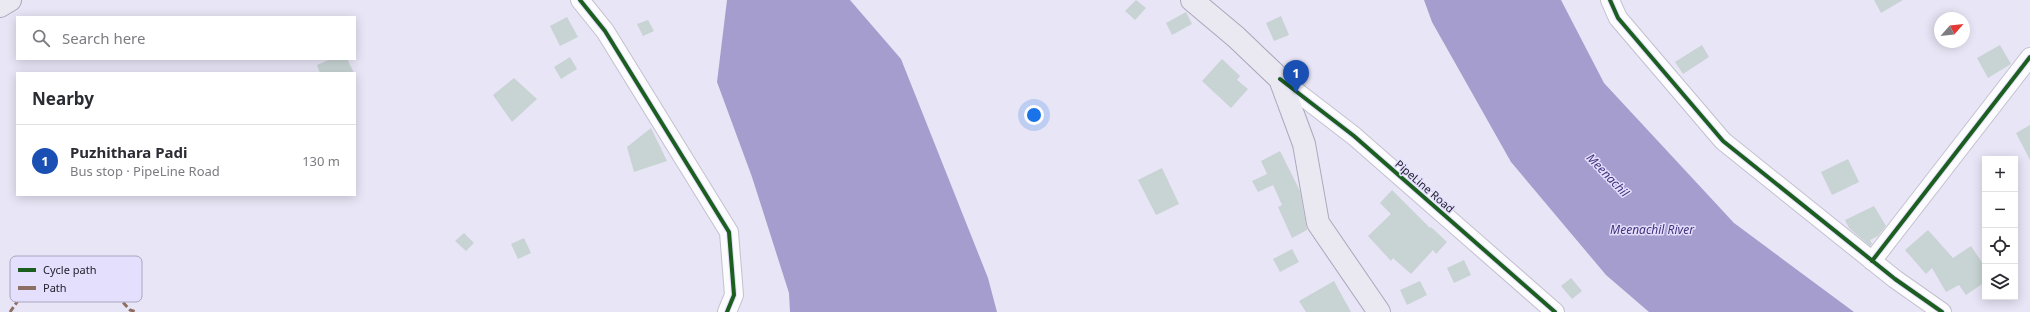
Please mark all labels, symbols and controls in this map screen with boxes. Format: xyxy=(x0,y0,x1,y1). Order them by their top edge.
north arrow xyxy=(1934,12,1970,48)
search box xyxy=(16,16,356,60)
icon: search xyxy=(30,27,52,49)
text: Search here xyxy=(62,28,145,48)
pin: 1 xyxy=(1283,60,1309,93)
text: Nearby xyxy=(32,87,94,110)
your location xyxy=(1024,105,1044,125)
text: Puzhithara Padi xyxy=(70,142,188,162)
water label: Meenachil xyxy=(1583,150,1634,201)
text: 1 xyxy=(41,152,49,170)
text: 130 m xyxy=(302,152,340,170)
street label: PipeLine Road xyxy=(1392,156,1458,216)
map controls xyxy=(1982,156,2018,300)
button: + xyxy=(1982,156,2018,192)
text: Bus stop · PipeLine Road xyxy=(70,162,220,180)
button: − xyxy=(1982,192,2018,228)
water label: Meenachil River xyxy=(1610,221,1695,238)
button: locate xyxy=(1982,228,2018,264)
legend xyxy=(10,256,142,302)
text: Cycle path xyxy=(43,262,96,277)
button: layers xyxy=(1982,264,2018,300)
text: Path xyxy=(43,280,67,295)

